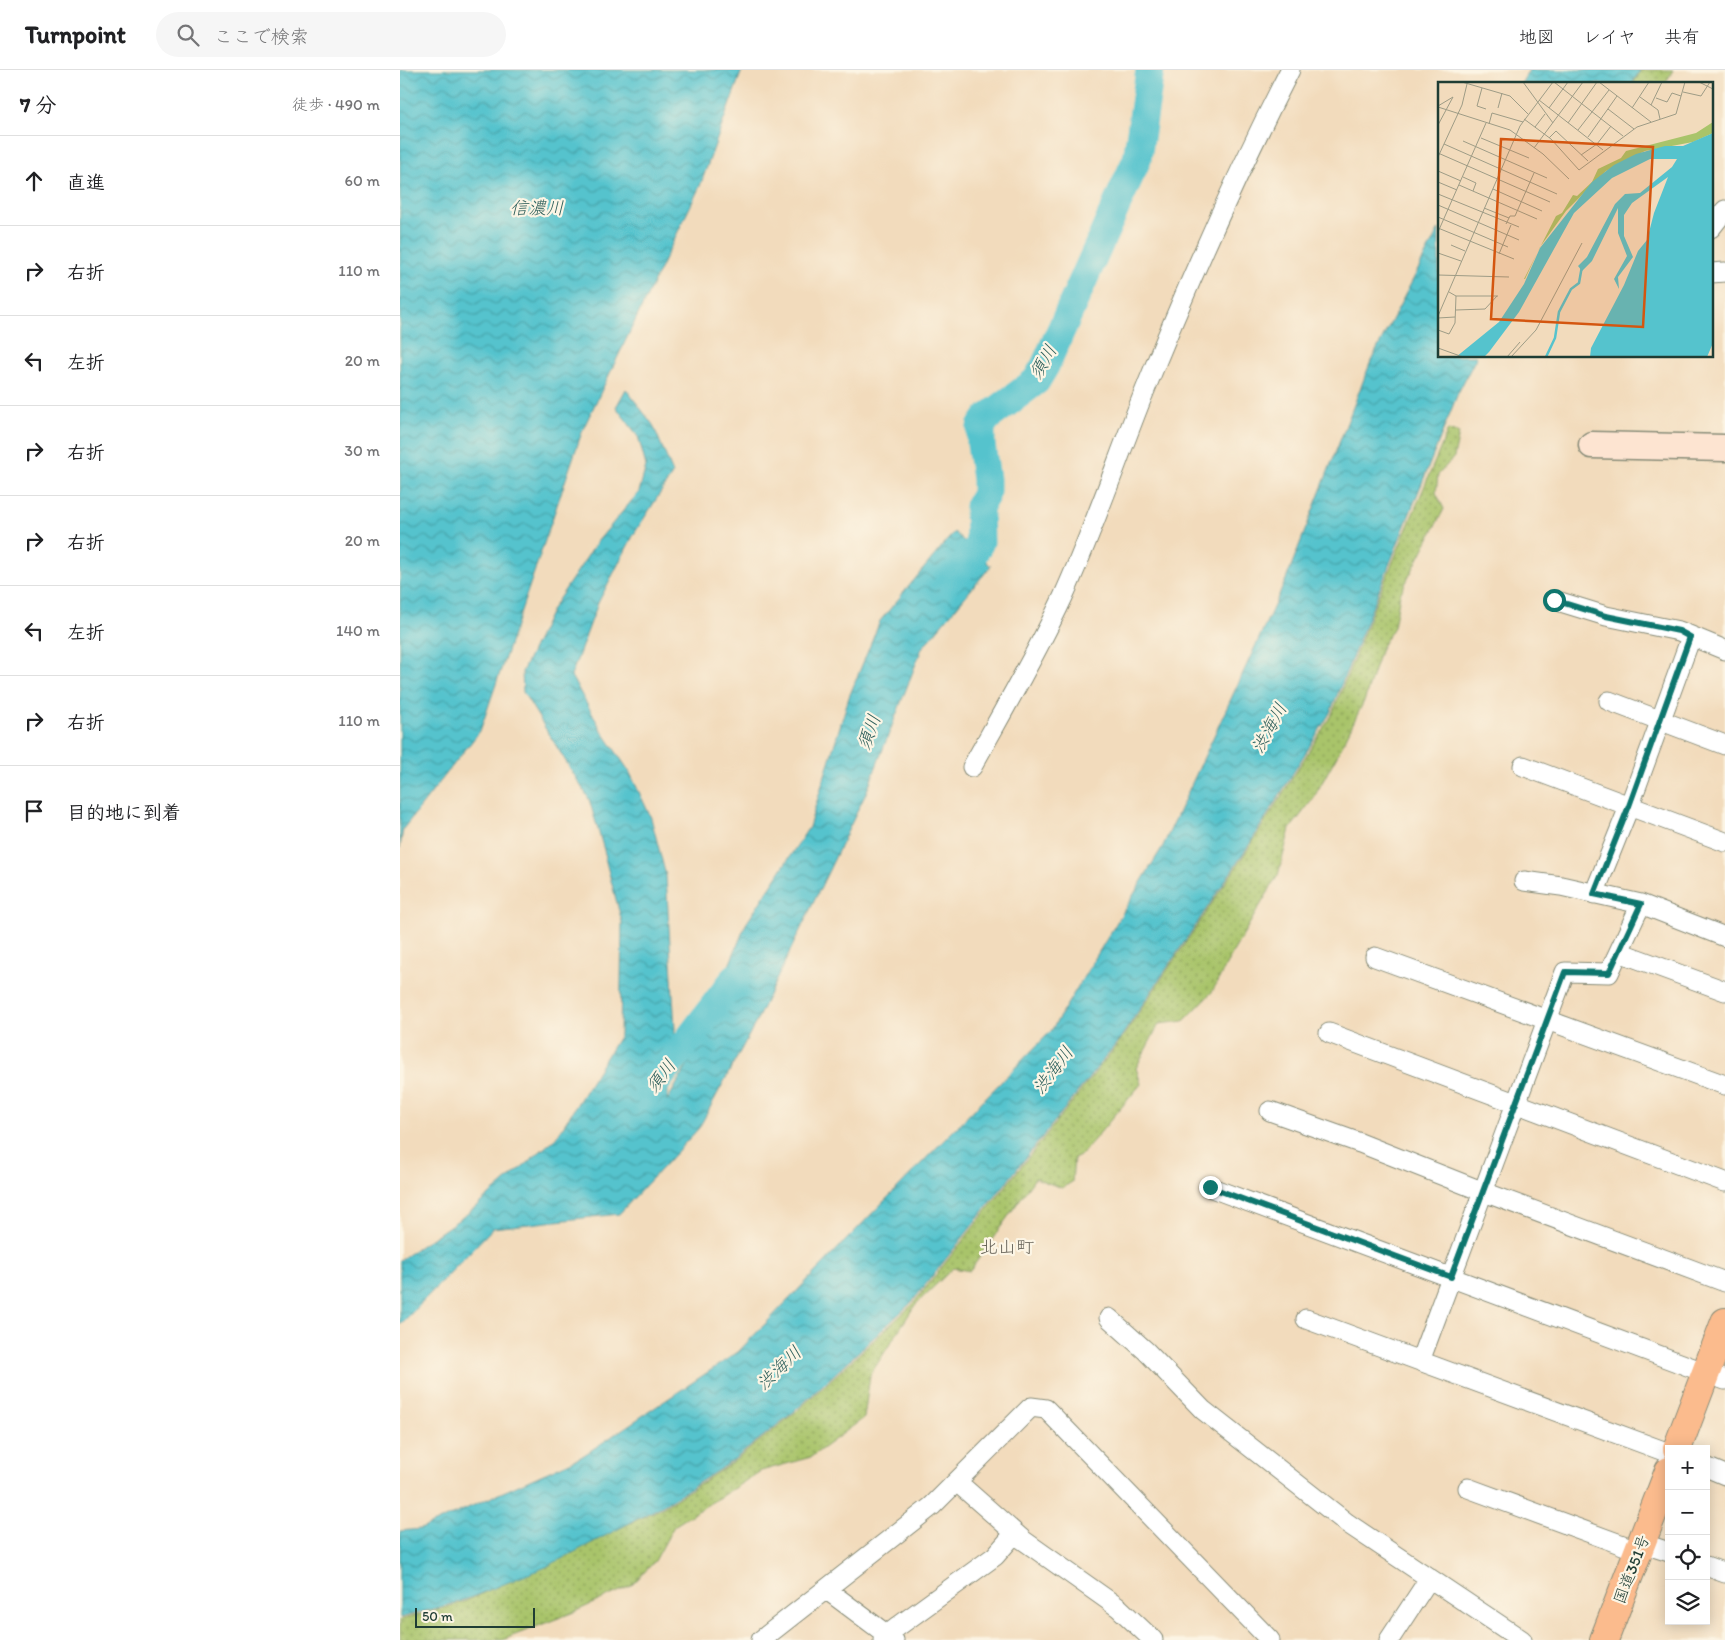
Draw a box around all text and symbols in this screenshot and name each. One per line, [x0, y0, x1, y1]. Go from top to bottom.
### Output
search box [156, 12, 506, 57]
text: Turnpoint [25, 20, 126, 49]
icon: search [174, 21, 202, 49]
text: ここで検索 [214, 25, 309, 48]
text: 地図 [1519, 26, 1555, 48]
text: レイヤ [1583, 26, 1636, 48]
text: 共有 [1664, 26, 1700, 48]
inset map [1438, 82, 1712, 358]
text: 7 分 [20, 92, 56, 117]
text: 徒歩 · 490 m [292, 95, 380, 114]
icon: ahead [20, 167, 48, 195]
text: 直進 [67, 171, 105, 194]
text: 60 m [345, 171, 380, 190]
water label: 信濃川 [510, 197, 564, 219]
icon: right [20, 257, 48, 285]
text: 右折 [67, 261, 105, 284]
text: 110 m [338, 261, 380, 280]
water label: 須川 [1024, 341, 1062, 383]
icon: left [20, 347, 48, 375]
text: 左折 [67, 351, 105, 374]
text: 20 m [345, 351, 380, 370]
icon: right [20, 437, 48, 465]
text: 右折 [67, 441, 105, 464]
text: 30 m [344, 441, 380, 460]
icon: right [20, 527, 48, 555]
text: 右折 [67, 531, 105, 554]
text: 20 m [345, 531, 380, 550]
route start [1543, 589, 1566, 612]
icon: left [20, 617, 48, 645]
text: 左折 [67, 621, 105, 644]
text: 140 m [336, 621, 380, 640]
water label: 渋海川 [1246, 699, 1292, 757]
icon: right [20, 707, 48, 735]
text: 右折 [67, 711, 105, 734]
text: 110 m [338, 711, 380, 730]
water label: 須川 [853, 711, 885, 753]
icon: arrive [20, 797, 48, 825]
text: 目的地に到着 [67, 801, 181, 824]
water label: 渋海川 [1028, 1042, 1078, 1098]
water label: 須川 [641, 1055, 681, 1097]
route end [1199, 1176, 1222, 1199]
district label: 北山町 [980, 1236, 1034, 1258]
water label: 渋海川 [752, 1341, 806, 1395]
map controls [1665, 1445, 1710, 1625]
button: + [1665, 1445, 1710, 1490]
button: − [1665, 1490, 1710, 1535]
street label: 国道351号 [1610, 1532, 1653, 1606]
button: locate [1665, 1535, 1710, 1580]
button: layers [1665, 1580, 1710, 1625]
scale bar [415, 1605, 535, 1628]
text: 50 m [422, 1608, 453, 1625]

